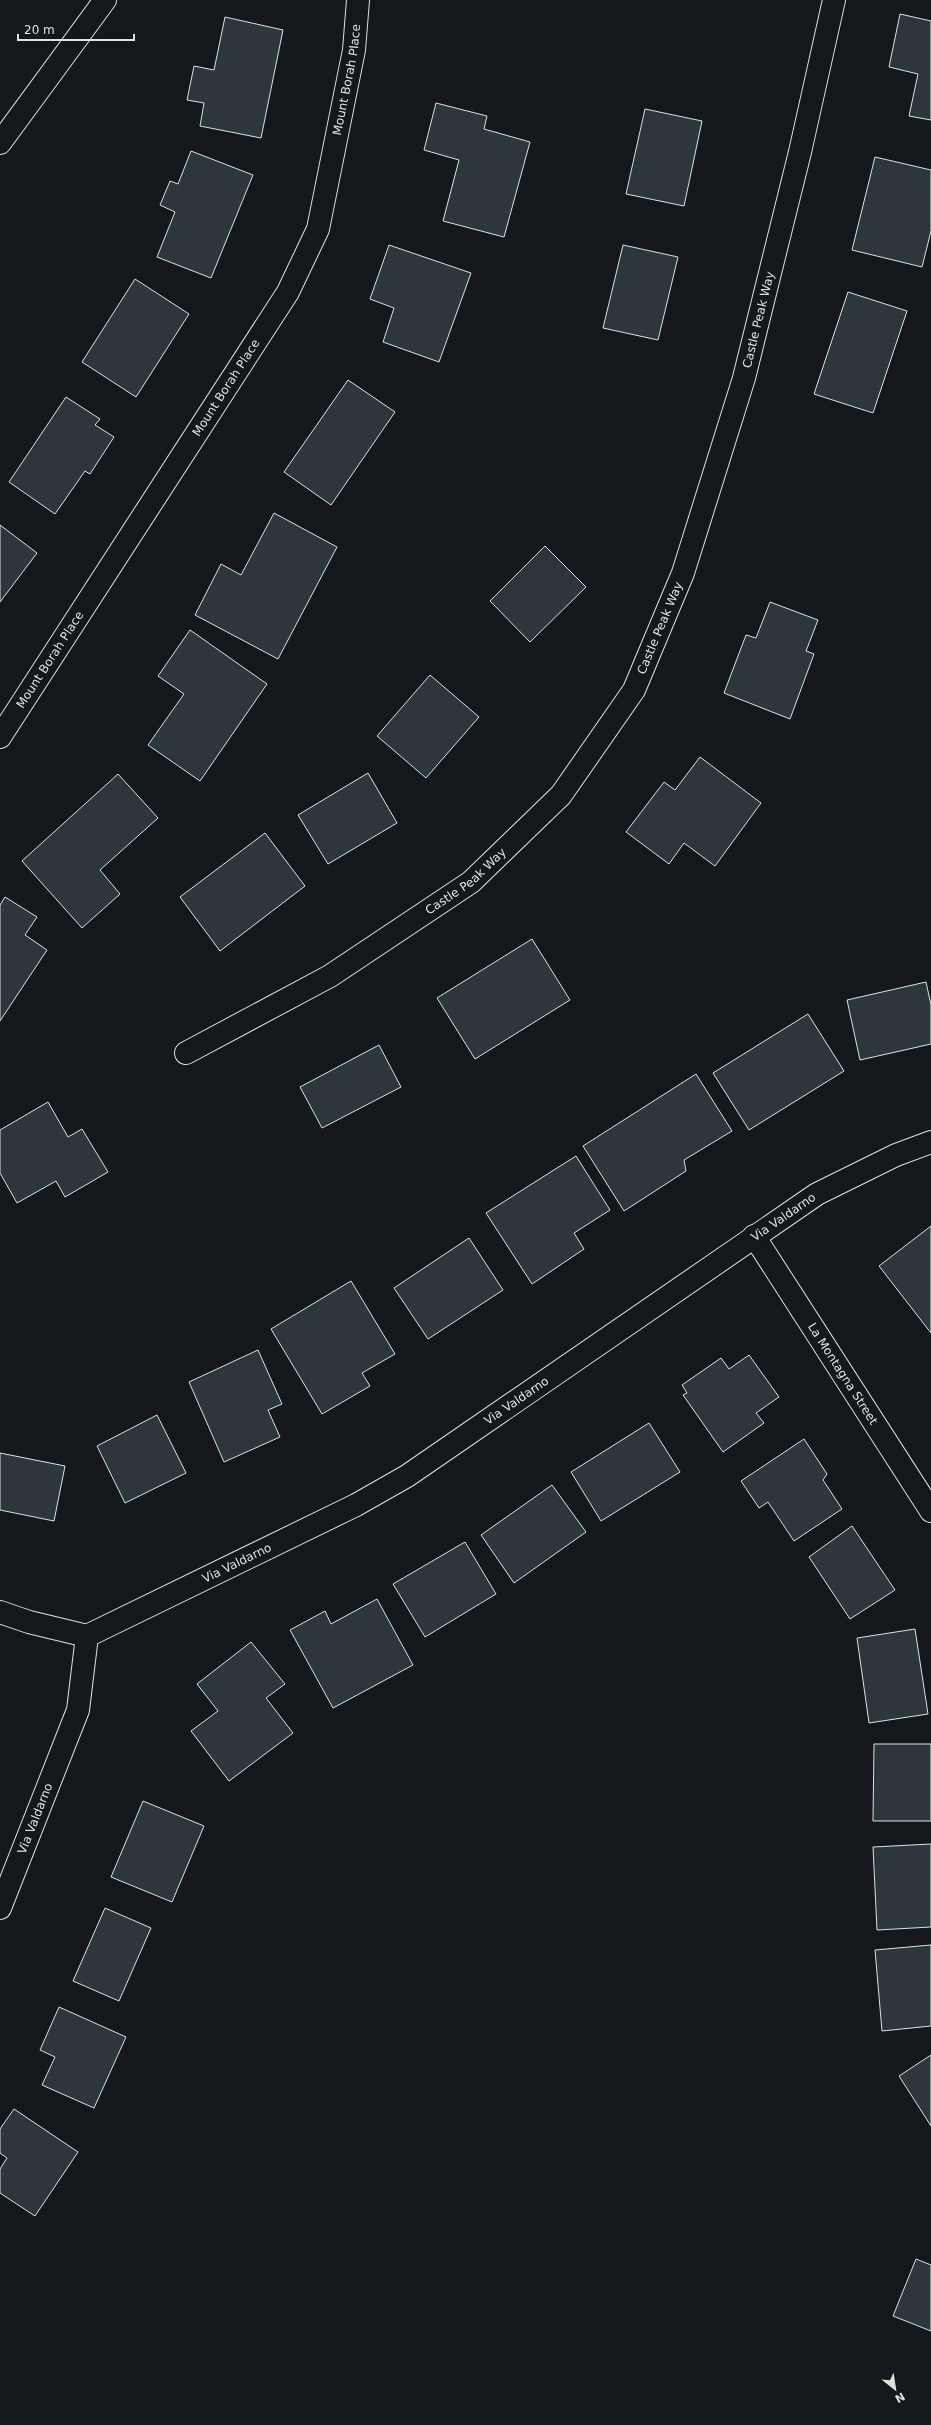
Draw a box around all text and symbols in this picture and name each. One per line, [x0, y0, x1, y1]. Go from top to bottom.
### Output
scale bar [18, 16, 134, 42]
text: 20 m [24, 23, 55, 37]
street label: Mount Borah Place [330, 24, 363, 136]
street label: Castle Peak Way [740, 270, 777, 370]
street label: Mount Borah Place [190, 337, 263, 439]
street label: Castle Peak Way [634, 580, 686, 676]
street label: Mount Borah Place [13, 609, 86, 711]
street label: Castle Peak Way [423, 845, 509, 917]
street label: Via Valdarno [748, 1190, 818, 1244]
street label: La Montagna Street [805, 1320, 881, 1428]
street label: Via Valdarno [481, 1374, 551, 1428]
street label: Via Valdarno [200, 1540, 274, 1586]
street label: Via Valdarno [15, 1781, 55, 1856]
north arrow [875, 2369, 915, 2409]
text: N [893, 2389, 907, 2405]

